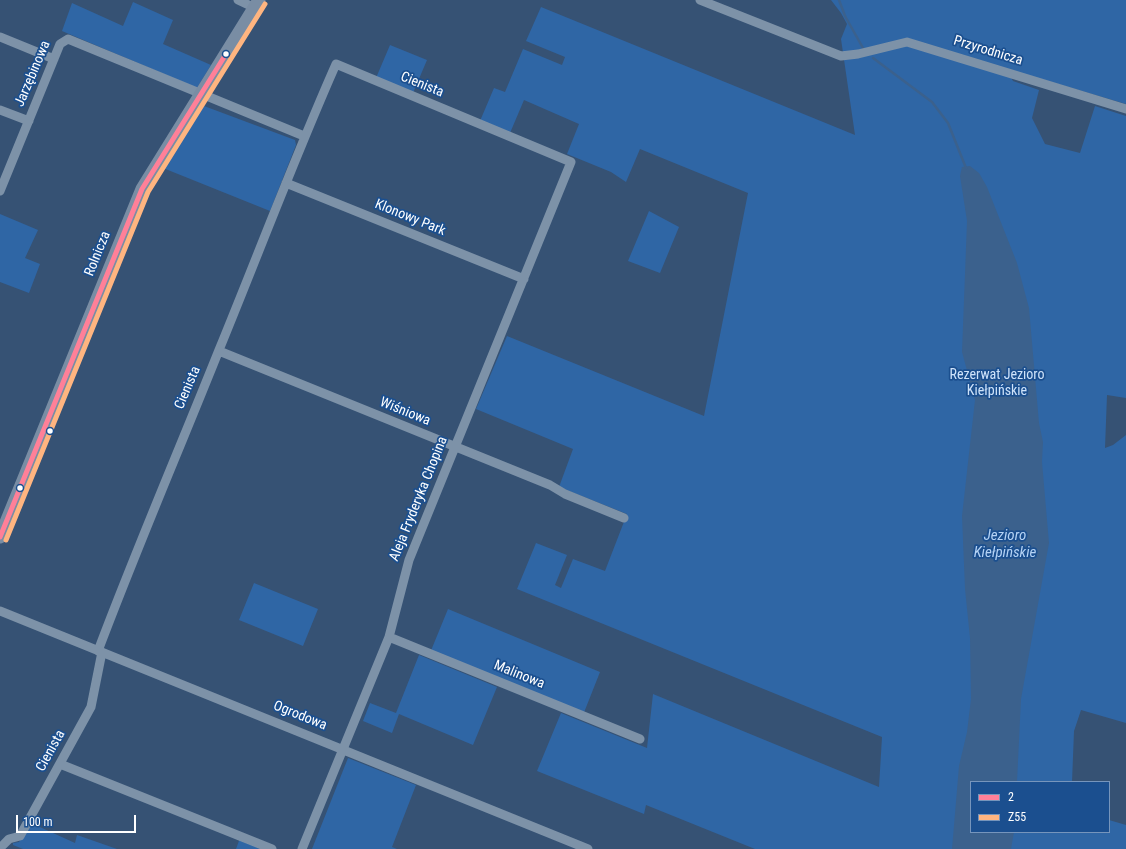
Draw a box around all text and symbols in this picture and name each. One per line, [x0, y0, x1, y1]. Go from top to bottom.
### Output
street label: Przyrodnicza [951, 33, 1025, 69]
street label: Jarzębinowa [12, 38, 54, 110]
unlabelled marker [221, 49, 231, 59]
street label: Cienista [398, 69, 446, 101]
street label: Klonowy Park [372, 196, 448, 240]
street label: Rolnicza [81, 229, 115, 279]
street label: Cienista [171, 364, 205, 412]
park label: Rezerwat Jezioro Kiełpińskie [949, 367, 1045, 400]
street label: Wiśniowa [377, 394, 433, 430]
unlabelled marker [45, 426, 55, 436]
street label: Aleja Fryderyka Chopina [386, 434, 452, 564]
unlabelled marker [15, 483, 25, 493]
water label: Jezioro Kiełpińskie [974, 527, 1036, 562]
street label: Malinowa [491, 657, 547, 693]
street label: Ogrodowa [271, 698, 329, 734]
street label: Cienista [33, 727, 69, 775]
legend [970, 781, 1110, 833]
text: 2 [1008, 790, 1014, 804]
scale bar [18, 807, 138, 833]
text: Z55 [1008, 810, 1026, 824]
text: 100 m [23, 815, 53, 829]

